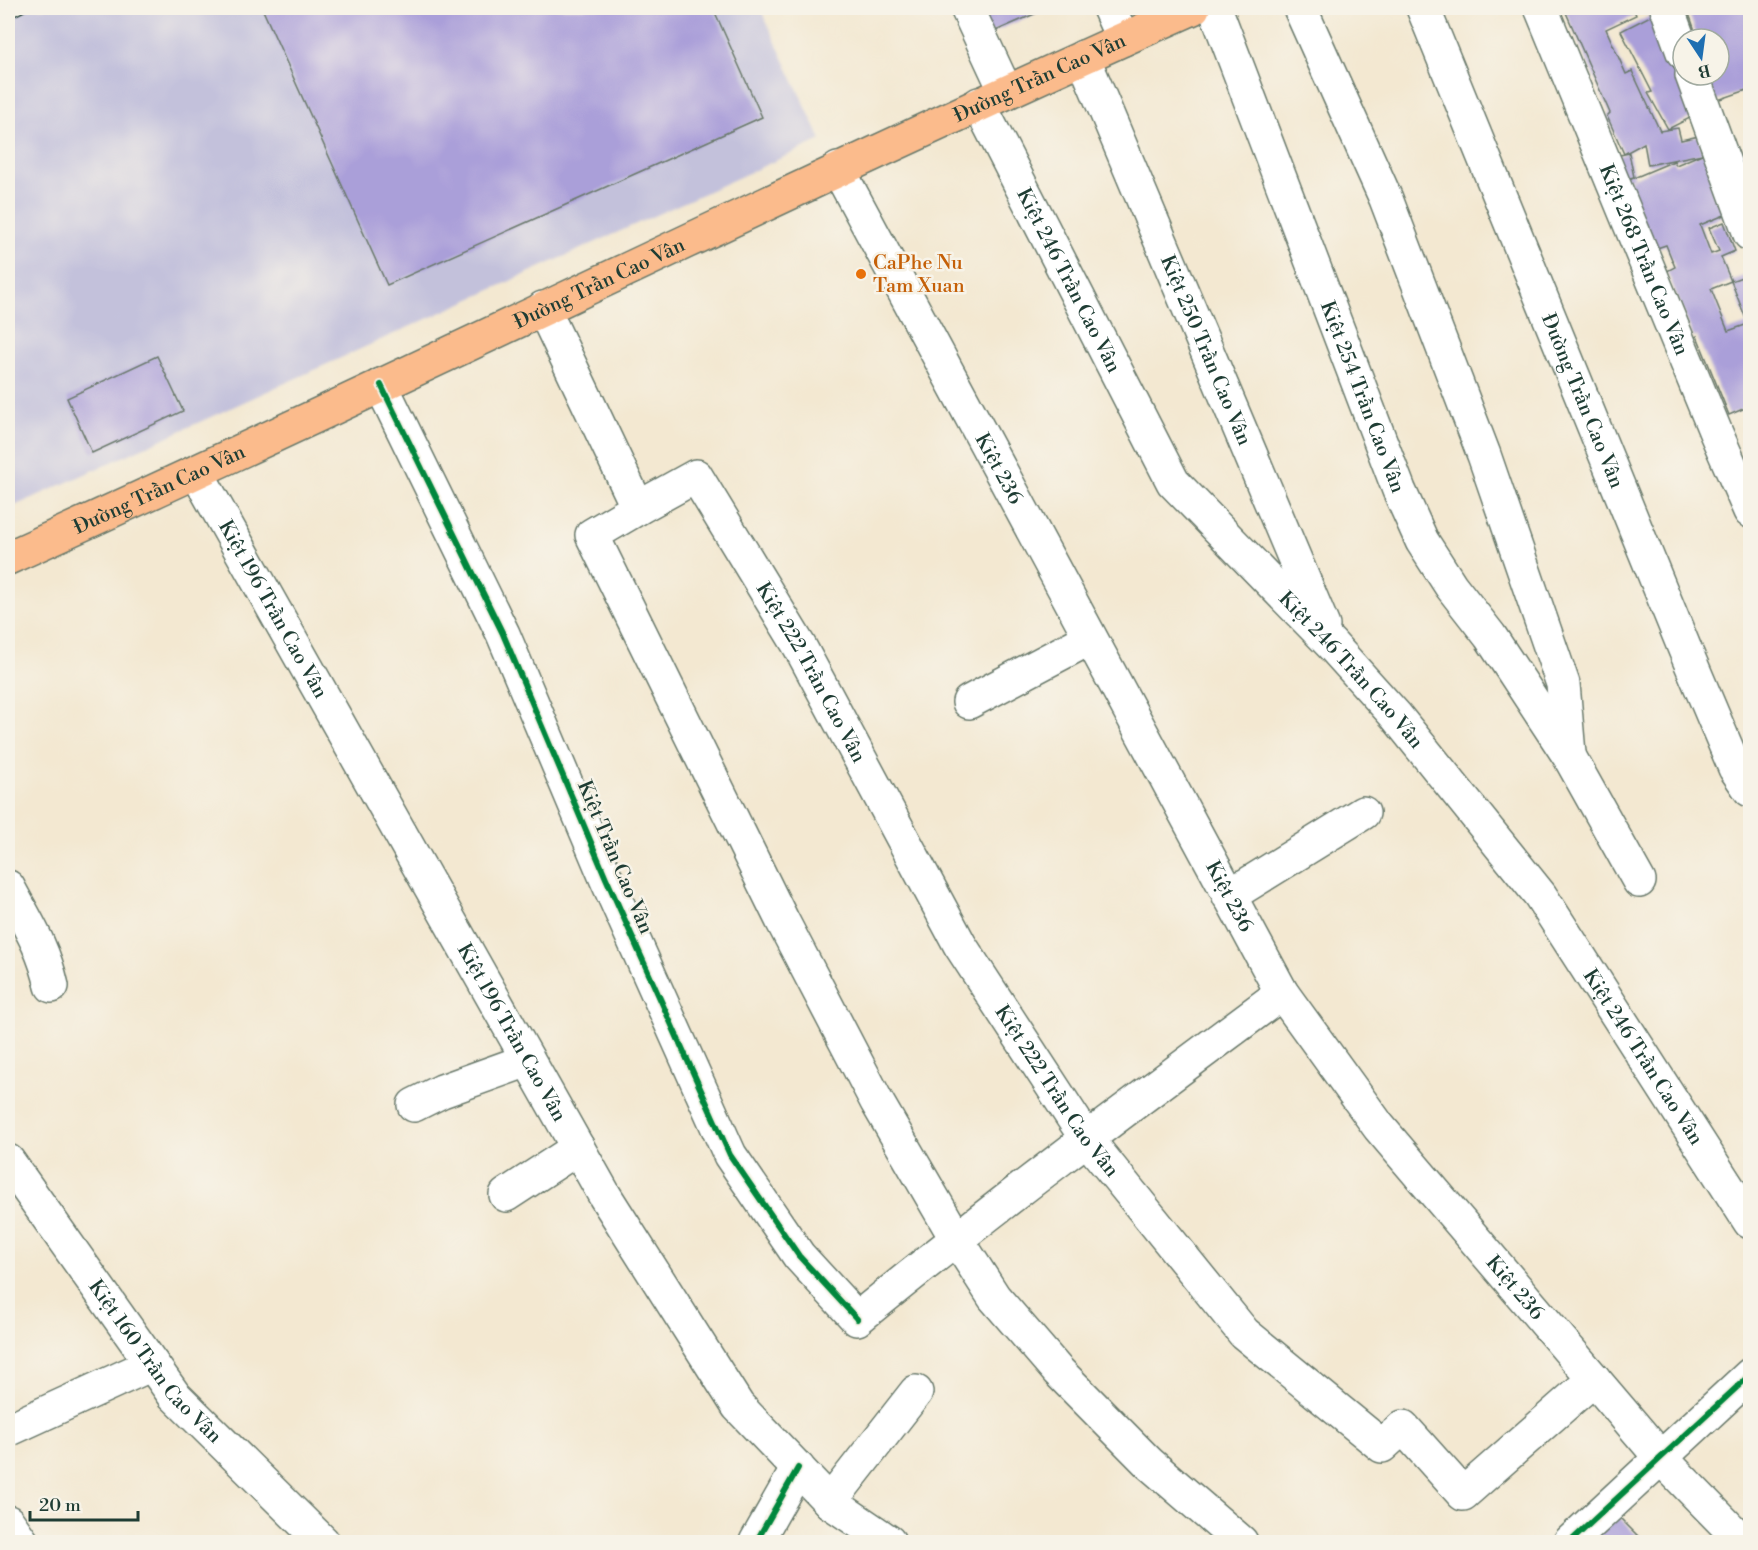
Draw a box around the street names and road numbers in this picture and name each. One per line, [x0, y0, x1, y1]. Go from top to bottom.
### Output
street label: Đường Trần Cao Vân [950, 29, 1130, 129]
street label: Kiệt 268 Trần Cao Vân [1593, 161, 1694, 359]
street label: Kiệt 246 Trần Cao Vân [1010, 184, 1126, 377]
street label: Đường Trần Cao Vân [510, 233, 689, 335]
street label: Kiệt 250 Trần Cao Vân [1154, 252, 1256, 450]
street label: Kiệt 254 Trần Cao Vân [1314, 298, 1410, 497]
street label: Đường Trần Cao Vân [1535, 310, 1629, 492]
street label: Kiệt 236 [969, 429, 1027, 509]
street label: Đường Trần Cao Vân [70, 440, 250, 541]
street label: Kiệt 196 Trần Cao Vân [212, 516, 333, 703]
street label: Kiệt 222 Trần Cao Vân [750, 578, 871, 767]
street label: Kiệt 246 Trần Cao Vân [1273, 587, 1428, 754]
street label: Kiệt Trần Cao Vân [571, 777, 658, 938]
street label: Kiệt 236 [1199, 857, 1258, 937]
street label: Kiệt 196 Trần Cao Vân [451, 939, 571, 1126]
street label: Kiệt 246 Trần Cao Vân [1577, 965, 1708, 1150]
street label: Kiệt 222 Trần Cao Vân [989, 1001, 1124, 1183]
street label: Kiệt 236 [1480, 1251, 1549, 1326]
street label: Kiệt 160 Trần Cao Vân [82, 1275, 227, 1449]

